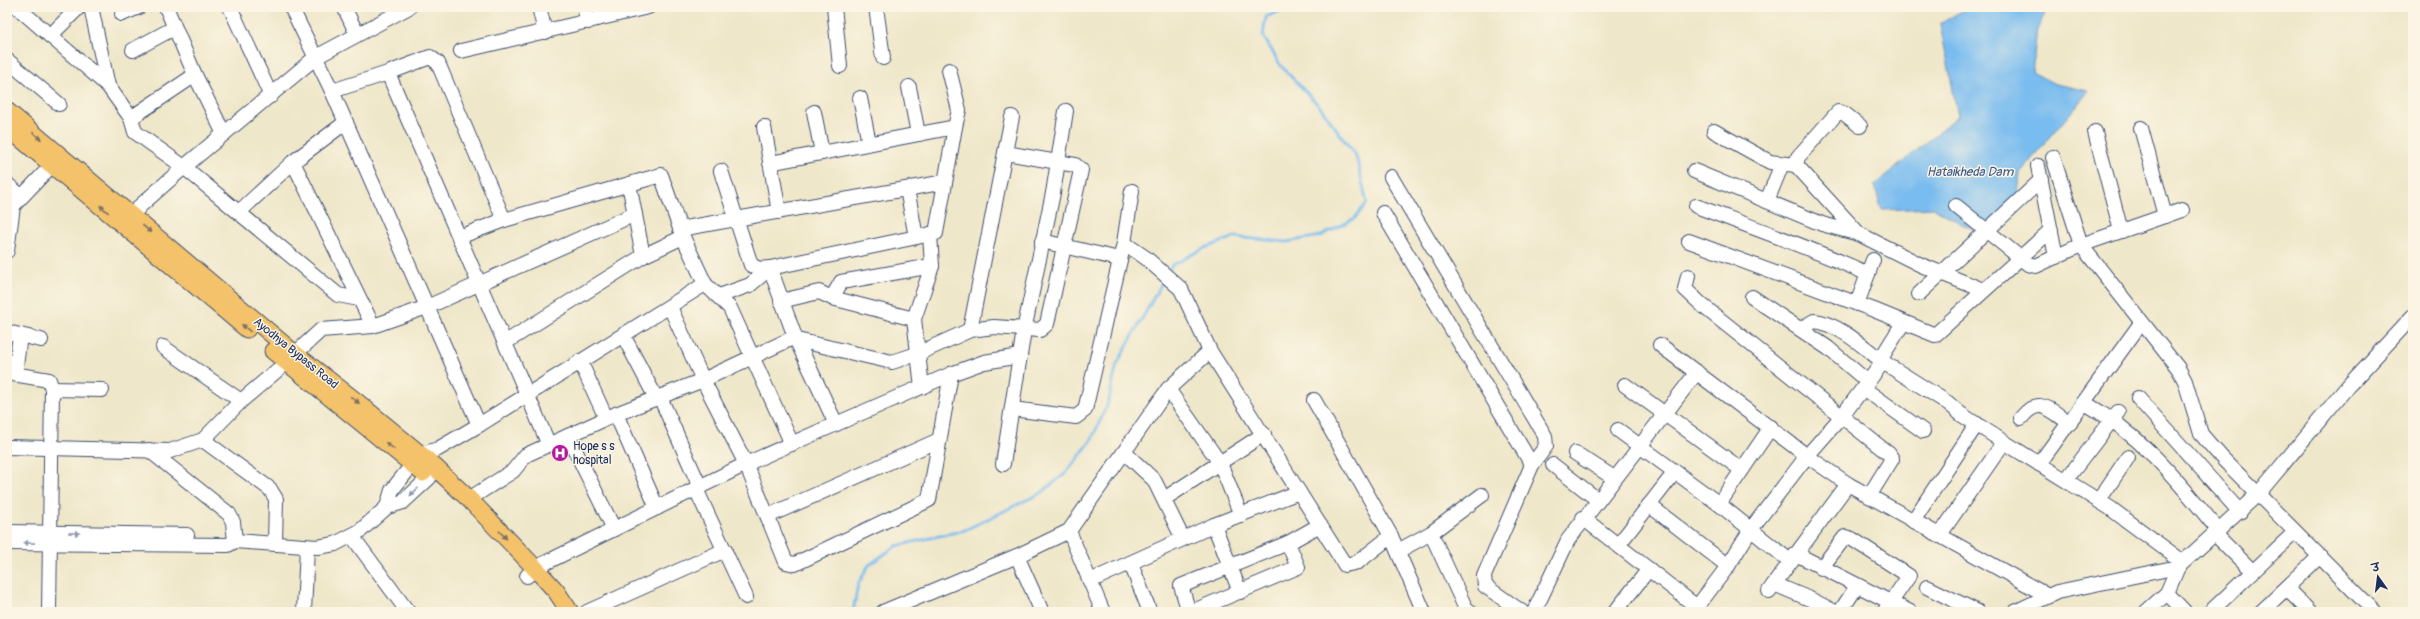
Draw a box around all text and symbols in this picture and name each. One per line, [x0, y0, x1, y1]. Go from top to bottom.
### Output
one-way arrow [31, 131, 42, 140]
water label: Hataikheda Dam [1927, 164, 2015, 180]
one-way arrow [99, 204, 109, 213]
one-way arrow [142, 224, 152, 233]
street label: Ayodhya Bypass Road [250, 315, 341, 392]
one-way arrow [241, 324, 252, 333]
one-way arrow [350, 396, 361, 405]
place label: Hope s s hospital [573, 439, 615, 468]
one-way arrow [385, 442, 396, 450]
hospital icon: Hope s s hospital [550, 443, 570, 463]
one-way arrow [409, 487, 419, 497]
one-way arrow [68, 530, 81, 536]
one-way arrow [498, 530, 508, 540]
one-way arrow [22, 540, 35, 546]
north arrow [2358, 557, 2398, 597]
text: उ [2370, 560, 2382, 575]

